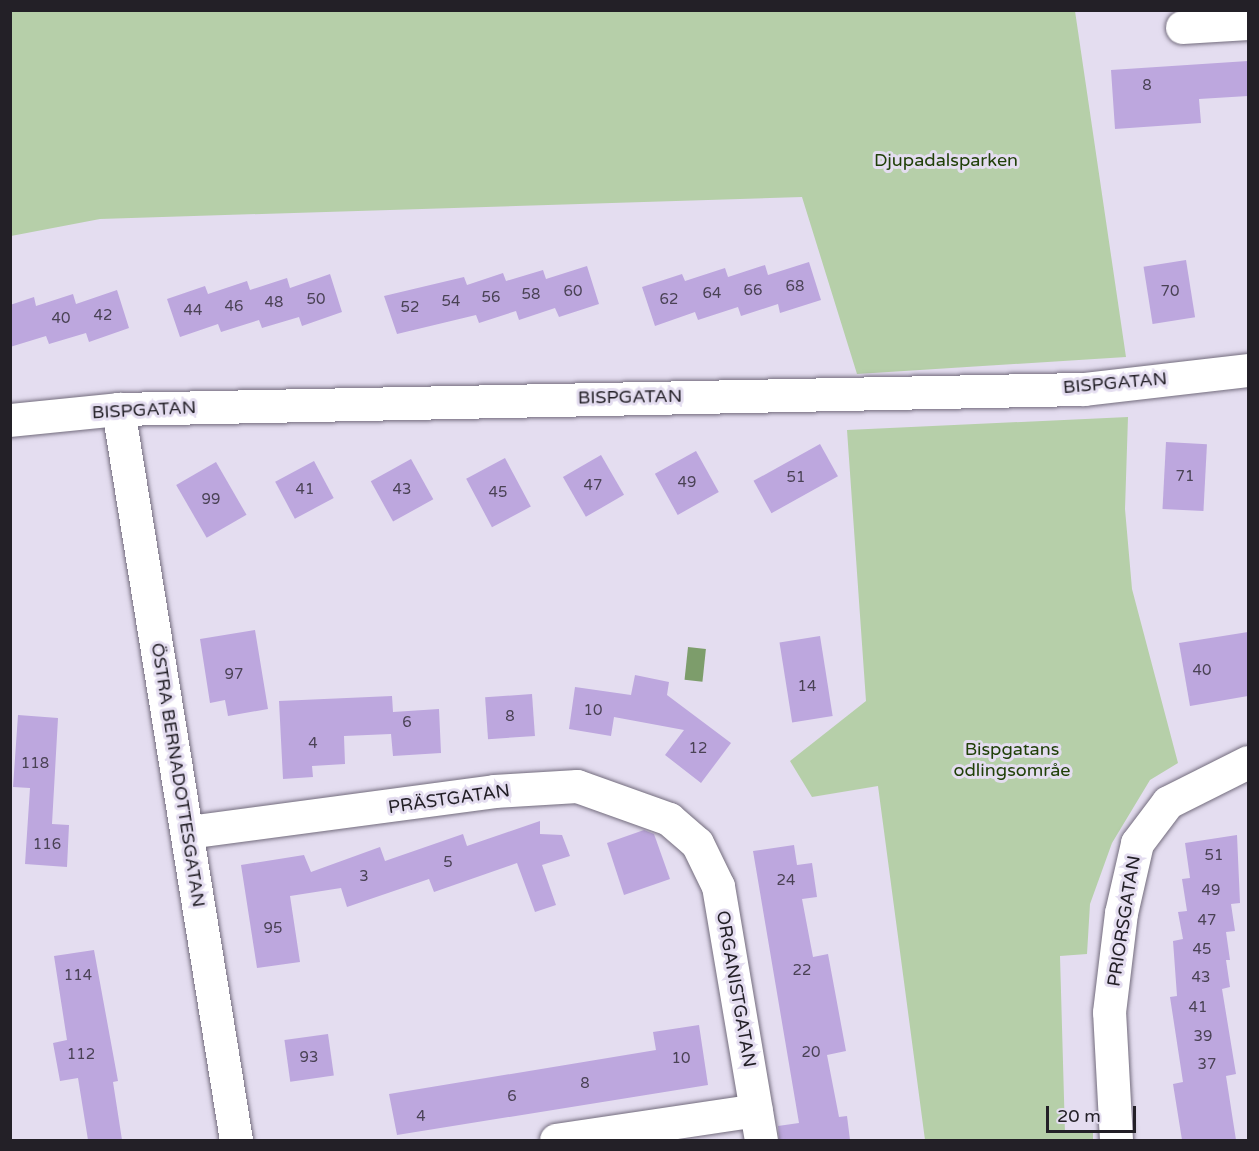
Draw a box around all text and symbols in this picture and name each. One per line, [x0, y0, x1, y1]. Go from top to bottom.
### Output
house number: 8 [1142, 77, 1152, 95]
park label: Djupadalsparken [874, 149, 1018, 171]
house number: 68 [786, 278, 804, 296]
house number: 66 [744, 282, 762, 300]
house number: 60 [564, 283, 582, 301]
house number: 70 [1161, 283, 1179, 301]
house number: 64 [703, 285, 721, 303]
house number: 58 [522, 286, 540, 304]
house number: 56 [482, 289, 500, 307]
house number: 50 [307, 291, 325, 309]
house number: 62 [660, 291, 678, 309]
house number: 54 [442, 293, 460, 311]
house number: 48 [265, 294, 283, 312]
house number: 46 [225, 298, 243, 316]
house number: 52 [401, 299, 419, 317]
house number: 44 [184, 302, 202, 320]
house number: 42 [94, 307, 112, 325]
house number: 40 [52, 310, 70, 328]
street label: BISPGATAN [1062, 368, 1168, 398]
street label: BISPGATAN [578, 385, 682, 409]
street label: BISPGATAN [91, 396, 197, 424]
house number: 71 [1176, 468, 1194, 486]
house number: 51 [787, 469, 805, 487]
house number: 49 [678, 474, 696, 492]
house number: 47 [584, 477, 602, 495]
house number: 41 [296, 481, 314, 499]
house number: 43 [393, 481, 411, 499]
house number: 45 [489, 484, 507, 502]
house number: 99 [202, 491, 220, 509]
street label: ÖSTRA BERNADOTTESGATAN [146, 641, 210, 909]
house number: 40 [1193, 662, 1211, 680]
house number: 97 [225, 666, 243, 684]
house number: 14 [798, 678, 816, 696]
house number: 10 [584, 702, 602, 720]
house number: 8 [505, 708, 515, 726]
house number: 6 [402, 714, 412, 732]
house number: 4 [308, 735, 318, 753]
park label: Bispgatans odlingsområe [954, 739, 1070, 782]
house number: 12 [689, 740, 707, 758]
house number: 118 [21, 755, 49, 773]
street label: PRÄSTGATAN [387, 780, 511, 818]
house number: 116 [33, 836, 61, 854]
house number: 51 [1205, 847, 1223, 865]
house number: 5 [443, 854, 453, 872]
street label: PRIORSGATAN [1103, 854, 1145, 988]
house number: 3 [359, 868, 369, 886]
house number: 24 [777, 872, 795, 890]
house number: 49 [1202, 882, 1220, 900]
street label: ORGANISTGATAN [712, 909, 760, 1069]
house number: 47 [1198, 912, 1216, 930]
house number: 95 [264, 920, 282, 938]
house number: 45 [1193, 941, 1211, 959]
house number: 22 [793, 962, 811, 980]
house number: 114 [64, 967, 92, 985]
house number: 43 [1192, 969, 1210, 987]
house number: 41 [1189, 999, 1207, 1017]
house number: 39 [1194, 1028, 1212, 1046]
house number: 20 [802, 1044, 820, 1062]
house number: 112 [67, 1046, 95, 1064]
house number: 93 [300, 1049, 318, 1067]
house number: 10 [672, 1050, 690, 1068]
house number: 37 [1198, 1056, 1216, 1074]
house number: 8 [580, 1075, 590, 1093]
house number: 6 [507, 1088, 517, 1106]
scale bar [1049, 1094, 1139, 1132]
text: 20 m [1057, 1105, 1101, 1127]
house number: 4 [416, 1108, 426, 1126]

